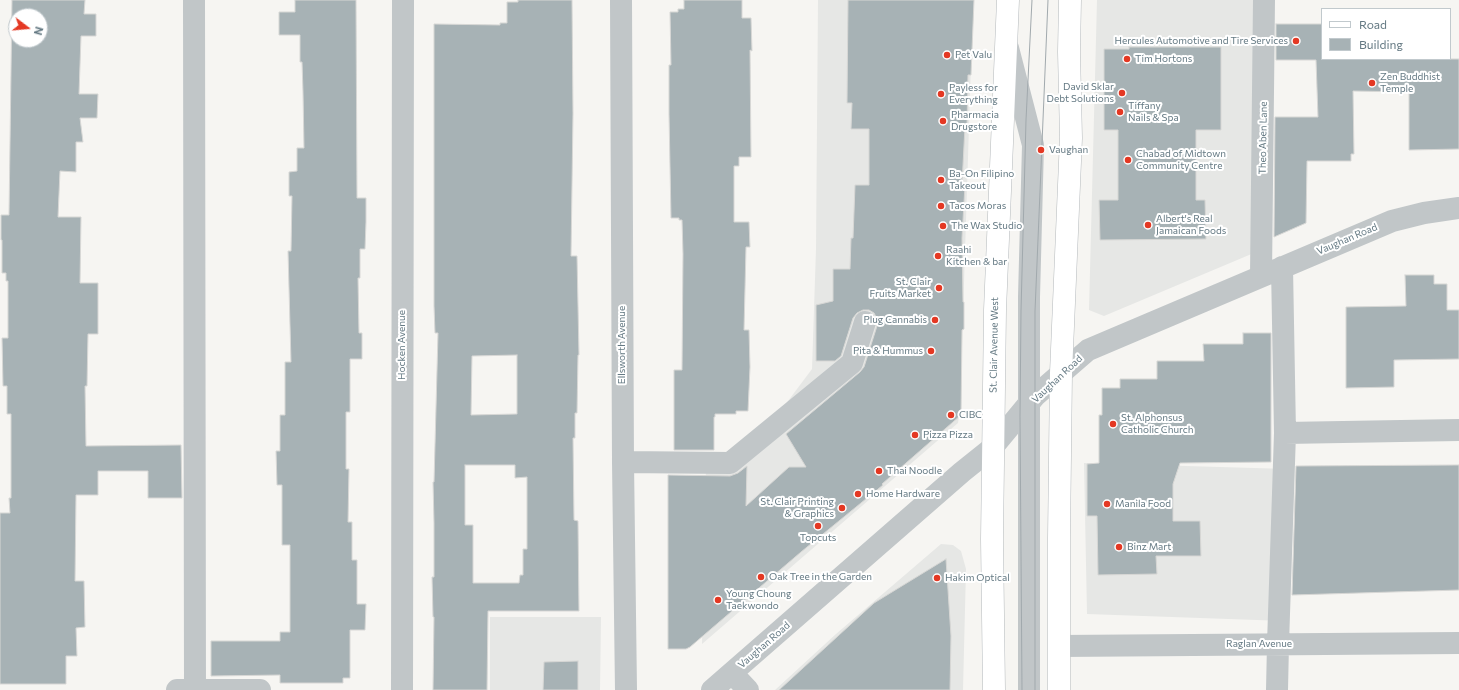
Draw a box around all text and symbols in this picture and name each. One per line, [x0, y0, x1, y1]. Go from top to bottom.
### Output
north arrow [8, 8, 48, 48]
legend [1321, 8, 1451, 60]
text: Road [1359, 17, 1387, 31]
text: N [32, 25, 46, 37]
place label: Hercules Automotive and Tire Services [1115, 35, 1288, 47]
marker: Hercules Automotive and Tire Services [1291, 36, 1301, 46]
text: Building [1359, 37, 1403, 51]
place label: Pet Valu [955, 49, 992, 61]
marker: Pet Valu [942, 50, 952, 60]
place label: Tim Hortons [1135, 53, 1192, 65]
marker: Tim Hortons [1122, 54, 1132, 64]
place label: Zen Buddhist Temple [1380, 71, 1440, 94]
marker: Zen Buddhist Temple [1367, 78, 1377, 88]
place label: David Sklar Debt Solutions [1047, 81, 1114, 104]
place label: Payless for Everything [949, 82, 998, 106]
marker: David Sklar Debt Solutions [1117, 88, 1127, 98]
marker: Payless for Everything [936, 89, 946, 99]
place label: Tiffany Nails & Spa [1128, 100, 1179, 124]
street label: Theo Aben Lane [1256, 101, 1270, 175]
marker: Tiffany Nails & Spa [1115, 107, 1125, 117]
place label: Pharmacia Drugstore [951, 109, 999, 132]
marker: Pharmacia Drugstore [938, 116, 948, 126]
place label: Vaughan [1049, 144, 1088, 156]
marker: Vaughan [1036, 145, 1046, 155]
place label: Chabad of Midtown Community Centre [1136, 148, 1226, 172]
marker: Chabad of Midtown Community Centre [1123, 155, 1133, 165]
place label: Ba-On Filipino Takeout [949, 168, 1014, 192]
marker: Ba-On Filipino Takeout [936, 175, 946, 185]
place label: Tacos Moras [949, 200, 1006, 212]
marker: Tacos Moras [936, 201, 946, 211]
place label: Albert's Real Jamaican Foods [1156, 213, 1226, 236]
place label: The Wax Studio [951, 220, 1022, 232]
marker: Albert's Real Jamaican Foods [1143, 220, 1153, 230]
marker: The Wax Studio [938, 221, 948, 231]
street label: Vaughan Road [1315, 221, 1379, 257]
place label: Raahi Kitchen & bar [946, 244, 1007, 268]
marker: Raahi Kitchen & bar [933, 251, 943, 261]
place label: St. Clair Fruits Market [870, 276, 931, 300]
marker: St. Clair Fruits Market [934, 283, 944, 293]
street label: St. Clair Avenue West [987, 297, 1001, 393]
street label: Ellsworth Avenue [616, 306, 628, 384]
street label: Hocken Avenue [396, 310, 408, 380]
place label: Plug Cannabis [863, 314, 927, 326]
marker: Plug Cannabis [930, 315, 940, 325]
place label: Pita & Hummus [853, 345, 923, 357]
marker: Pita & Hummus [926, 346, 936, 356]
street label: Vaughan Road [1029, 353, 1085, 405]
place label: CIBC [959, 409, 982, 421]
marker: CIBC [946, 410, 956, 420]
place label: St. Alphonsus Catholic Church [1121, 412, 1194, 436]
marker: St. Alphonsus Catholic Church [1108, 419, 1118, 429]
place label: Pizza Pizza [923, 429, 973, 441]
marker: Pizza Pizza [910, 430, 920, 440]
place label: Thai Noodle [887, 465, 942, 477]
marker: Thai Noodle [874, 466, 884, 476]
place label: Home Hardware [866, 488, 940, 500]
marker: Home Hardware [853, 489, 863, 499]
place label: St. Clair Printing & Graphics [760, 496, 834, 520]
place label: Manila Food [1115, 498, 1171, 510]
marker: Manila Food [1102, 499, 1112, 509]
marker: St. Clair Printing & Graphics [837, 503, 847, 513]
marker: Topcuts [813, 521, 823, 531]
place label: Topcuts [800, 532, 836, 544]
place label: Binz Mart [1127, 541, 1171, 553]
marker: Binz Mart [1114, 542, 1124, 552]
place label: Oak Tree in the Garden [769, 571, 872, 583]
marker: Oak Tree in the Garden [756, 572, 766, 582]
place label: Hakim Optical [945, 572, 1010, 584]
marker: Hakim Optical [932, 573, 942, 583]
place label: Young Choung Taekwondo [726, 588, 792, 612]
marker: Young Choung Taekwondo [713, 595, 723, 605]
street label: Vaughan Road [736, 619, 792, 671]
street label: Raglan Avenue [1226, 638, 1292, 650]

